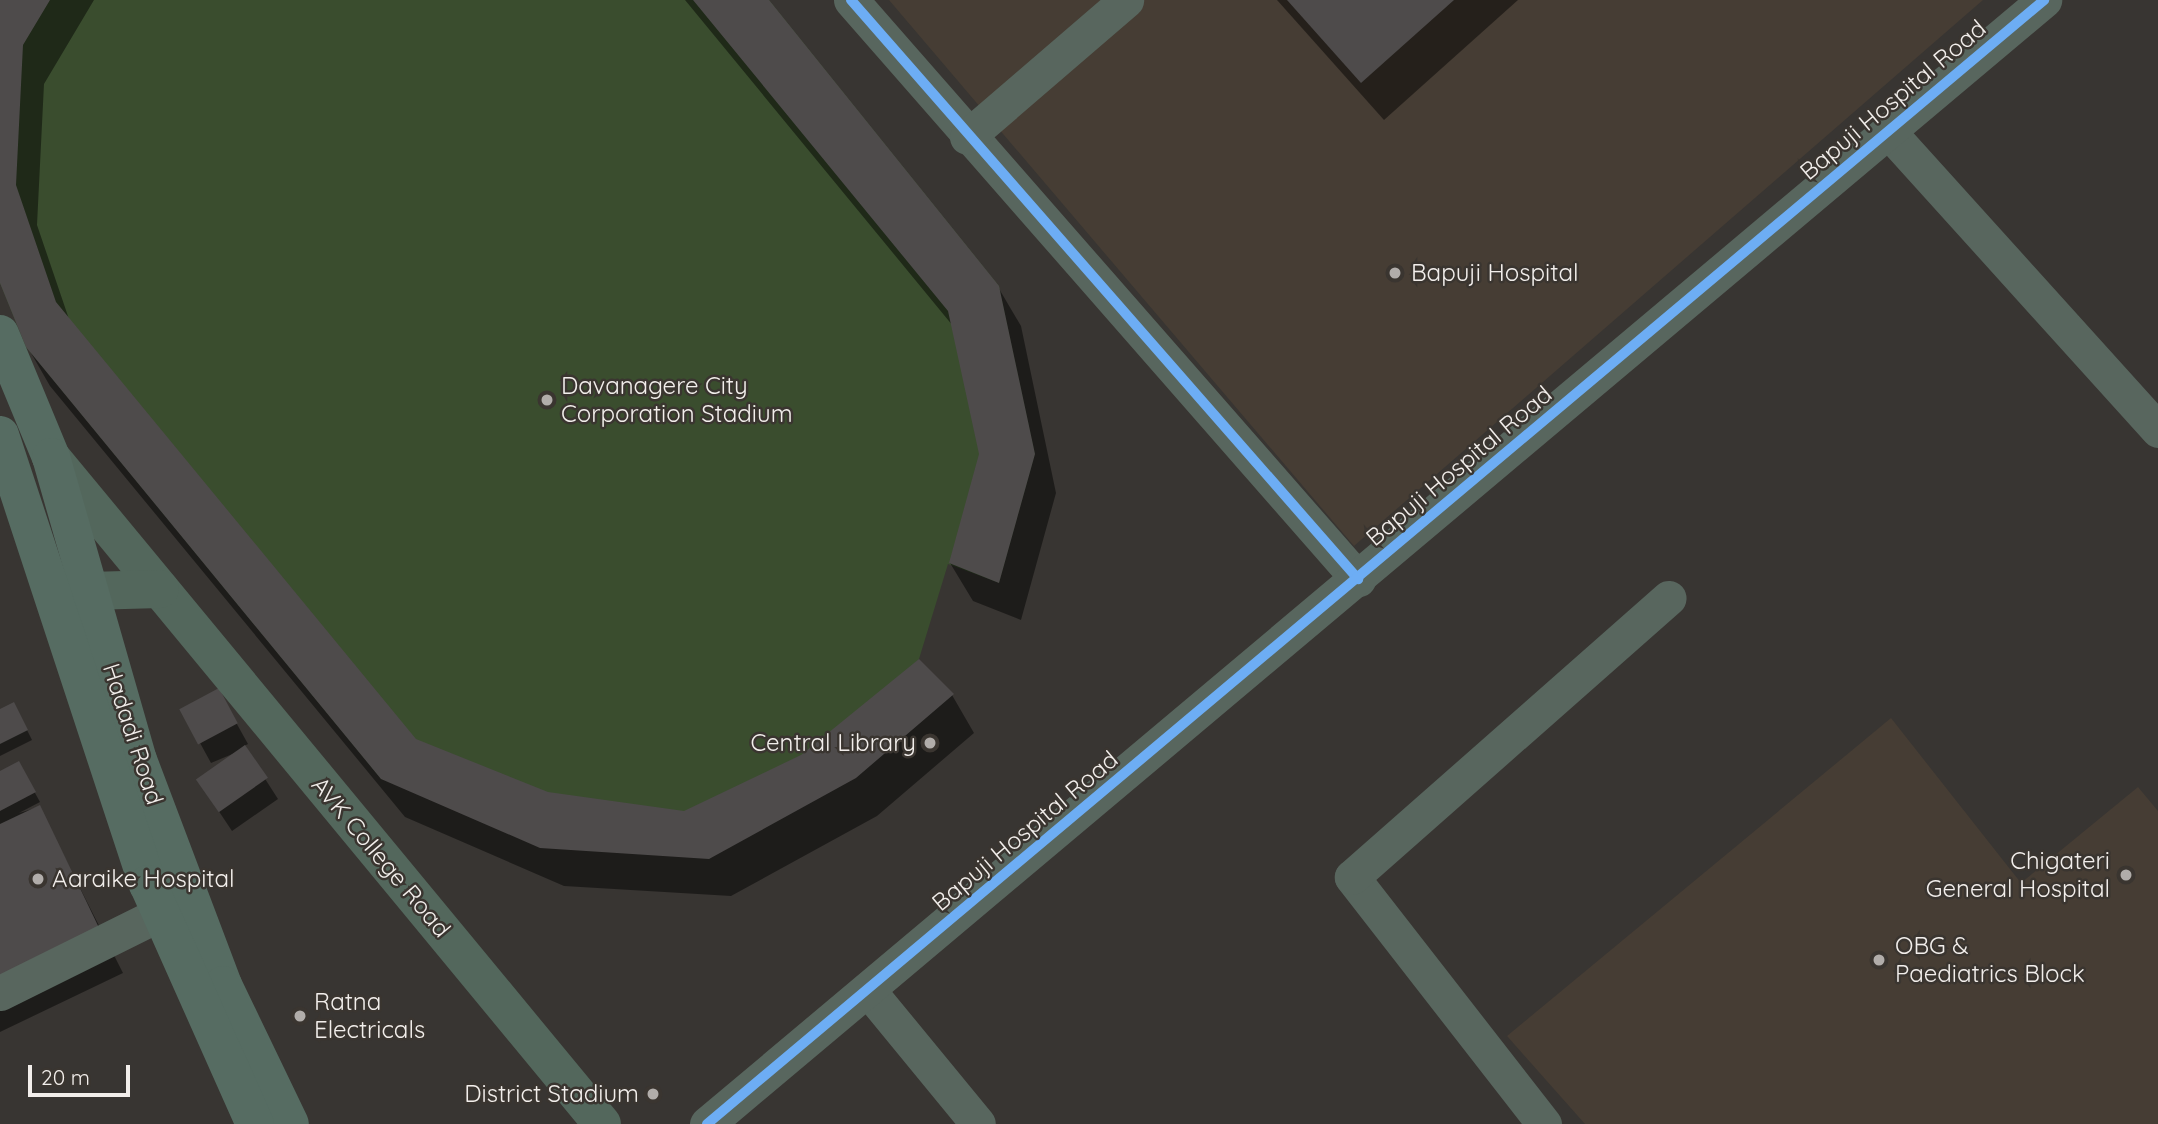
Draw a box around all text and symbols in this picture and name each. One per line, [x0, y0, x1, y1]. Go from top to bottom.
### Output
street label: Bapuji Hospital Road [1794, 14, 1992, 186]
place label: Bapuji Hospital [1411, 259, 1578, 287]
marker: Bapuji Hospital [1385, 263, 1405, 283]
place label: Davanagere City Corporation Stadium [561, 372, 793, 428]
street label: Bapuji Hospital Road [1360, 380, 1558, 552]
marker: Davanagere City Corporation Stadium [539, 392, 555, 408]
street label: Hadadi Road [97, 660, 169, 808]
place label: Central Library [750, 729, 916, 757]
marker: Central Library [922, 735, 938, 751]
street label: Bapuji Hospital Road [926, 745, 1124, 917]
street label: AVK College Road [305, 771, 457, 943]
place label: Chigateri General Hospital [1926, 847, 2110, 903]
place label: Aaraike Hospital [52, 865, 235, 893]
marker: Chigateri General Hospital [2116, 865, 2136, 885]
marker: Aaraike Hospital [30, 871, 46, 887]
place label: OBG & Paediatrics Block [1895, 932, 2085, 988]
marker: OBG & Paediatrics Block [1869, 950, 1889, 970]
place label: Ratna Electricals [314, 988, 425, 1044]
marker: Ratna Electricals [292, 1008, 308, 1024]
scale bar [32, 1050, 133, 1094]
text: 20 m [41, 1064, 90, 1090]
place label: District Stadium [464, 1080, 639, 1108]
marker: District Stadium [645, 1086, 661, 1102]

